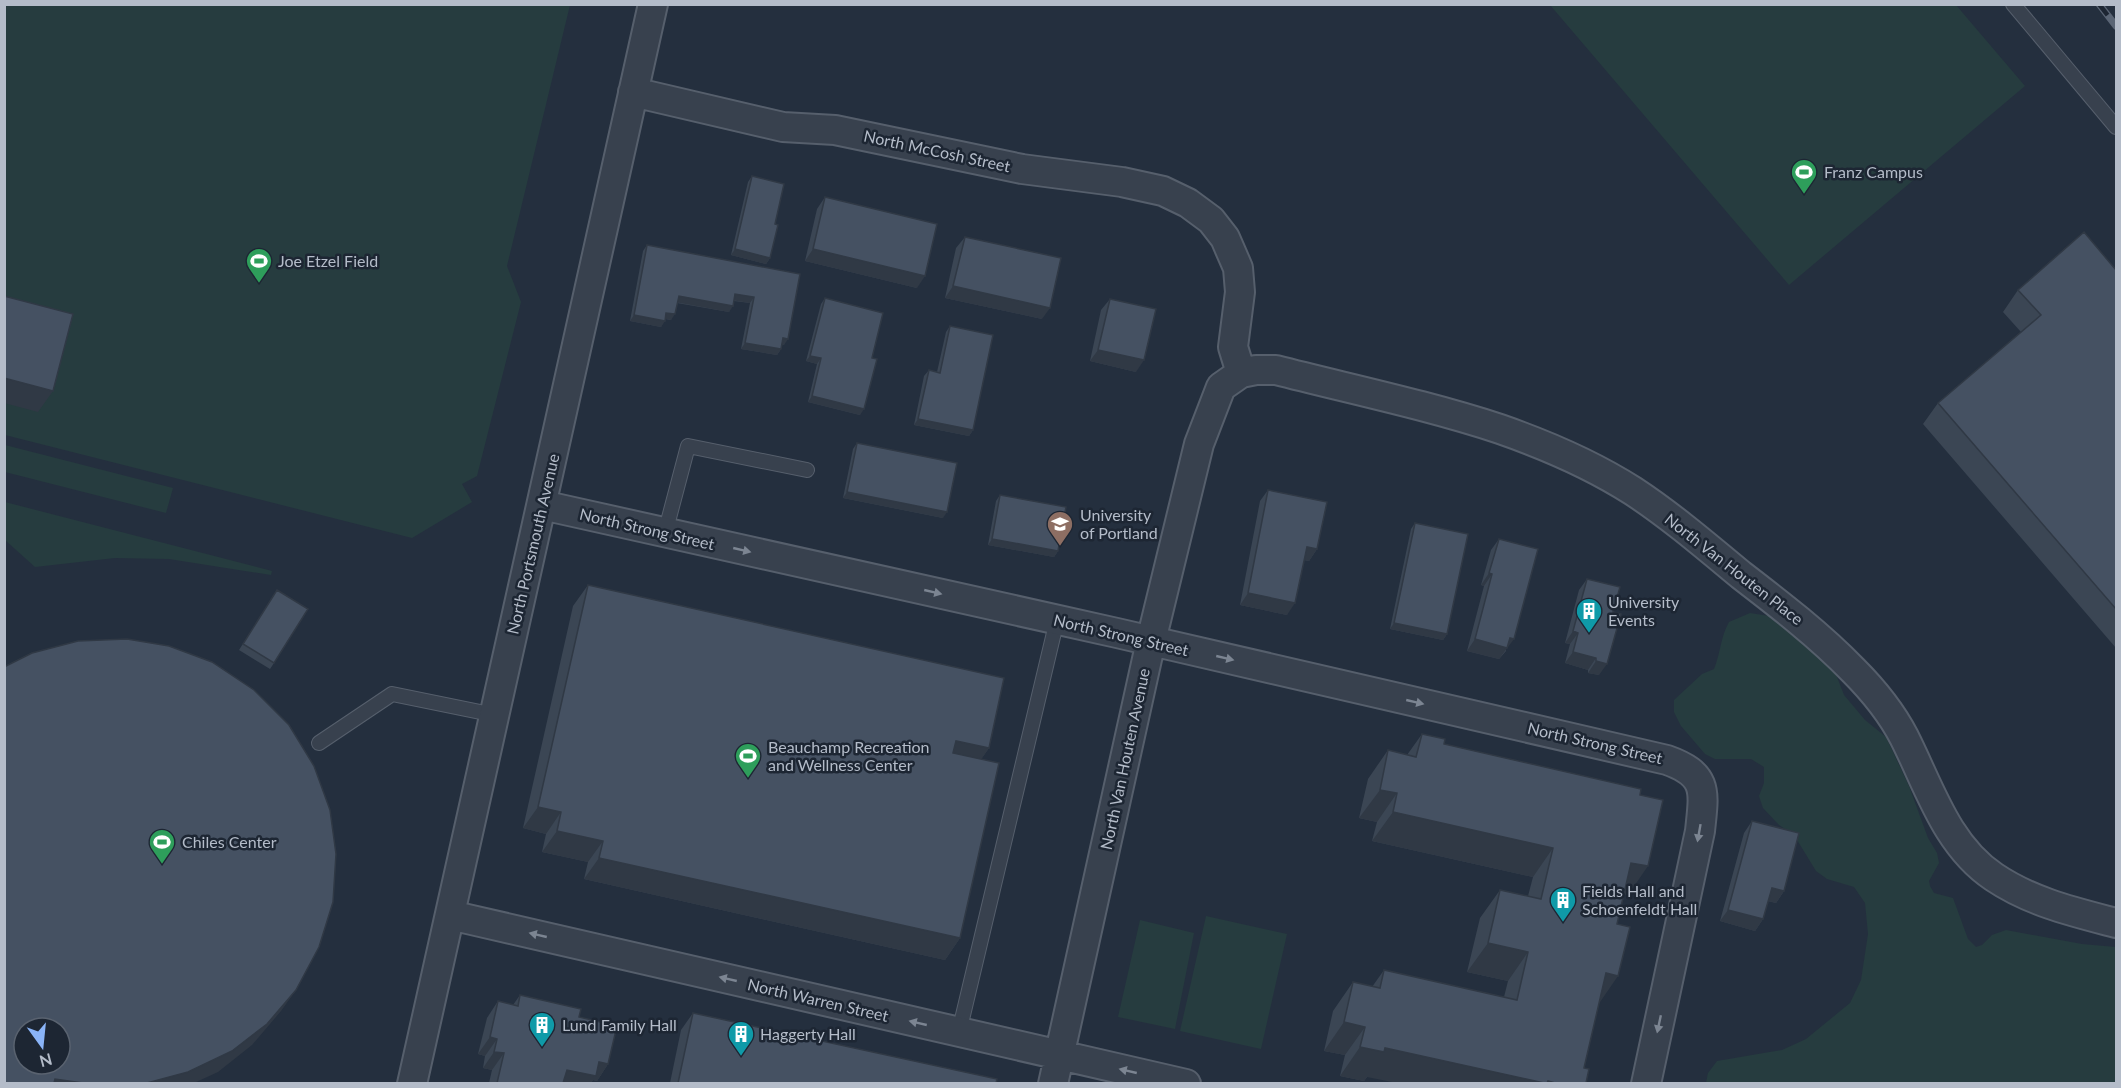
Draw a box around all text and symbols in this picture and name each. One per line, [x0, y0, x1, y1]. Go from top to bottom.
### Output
street label: North McCosh Street [862, 126, 1012, 175]
sports icon: Franz Campus [1789, 157, 1819, 195]
place label: Franz Campus [1824, 162, 1923, 181]
sports icon: Joe Etzel Field [244, 246, 274, 284]
place label: Joe Etzel Field [278, 251, 378, 270]
street label: North Portsmouth Avenue [502, 452, 563, 636]
street label: North Strong Street [578, 504, 717, 553]
place label: University of Portland [1080, 505, 1158, 542]
school or university icon: University of Portland [1045, 509, 1075, 547]
street label: North Van Houten Place [1661, 509, 1807, 628]
one-way arrow [733, 545, 752, 555]
one-way arrow [923, 588, 942, 597]
place label: University Events [1608, 592, 1680, 629]
building icon: University Events [1574, 596, 1604, 634]
street label: North Strong Street [1052, 610, 1191, 659]
one-way arrow [1216, 654, 1234, 664]
street label: North Van Houten Avenue [1096, 666, 1153, 851]
one-way arrow [1406, 698, 1425, 707]
street label: North Strong Street [1526, 718, 1665, 767]
place label: Beauchamp Recreation and Wellness Center [768, 737, 930, 774]
sports icon: Beauchamp Recreation and Wellness Center [733, 741, 763, 779]
one-way arrow [1695, 824, 1704, 843]
sports icon: Chiles Center [147, 827, 177, 865]
place label: Chiles Center [182, 832, 277, 851]
place label: Fields Hall and Schoenfeldt Hall [1582, 881, 1697, 918]
building icon: Fields Hall and Schoenfeldt Hall [1548, 885, 1578, 923]
one-way arrow [529, 930, 547, 940]
one-way arrow [718, 974, 737, 983]
street label: North Warren Street [746, 974, 891, 1025]
building icon: Lund Family Hall [527, 1010, 557, 1048]
place label: Lund Family Hall [562, 1015, 677, 1034]
one-way arrow [1653, 1015, 1663, 1033]
north arrow [12, 1016, 72, 1076]
one-way arrow [909, 1017, 927, 1027]
building icon: Haggerty Hall [726, 1019, 756, 1057]
place label: Haggerty Hall [760, 1024, 856, 1043]
text: N [38, 1050, 54, 1072]
one-way arrow [1119, 1065, 1138, 1075]

